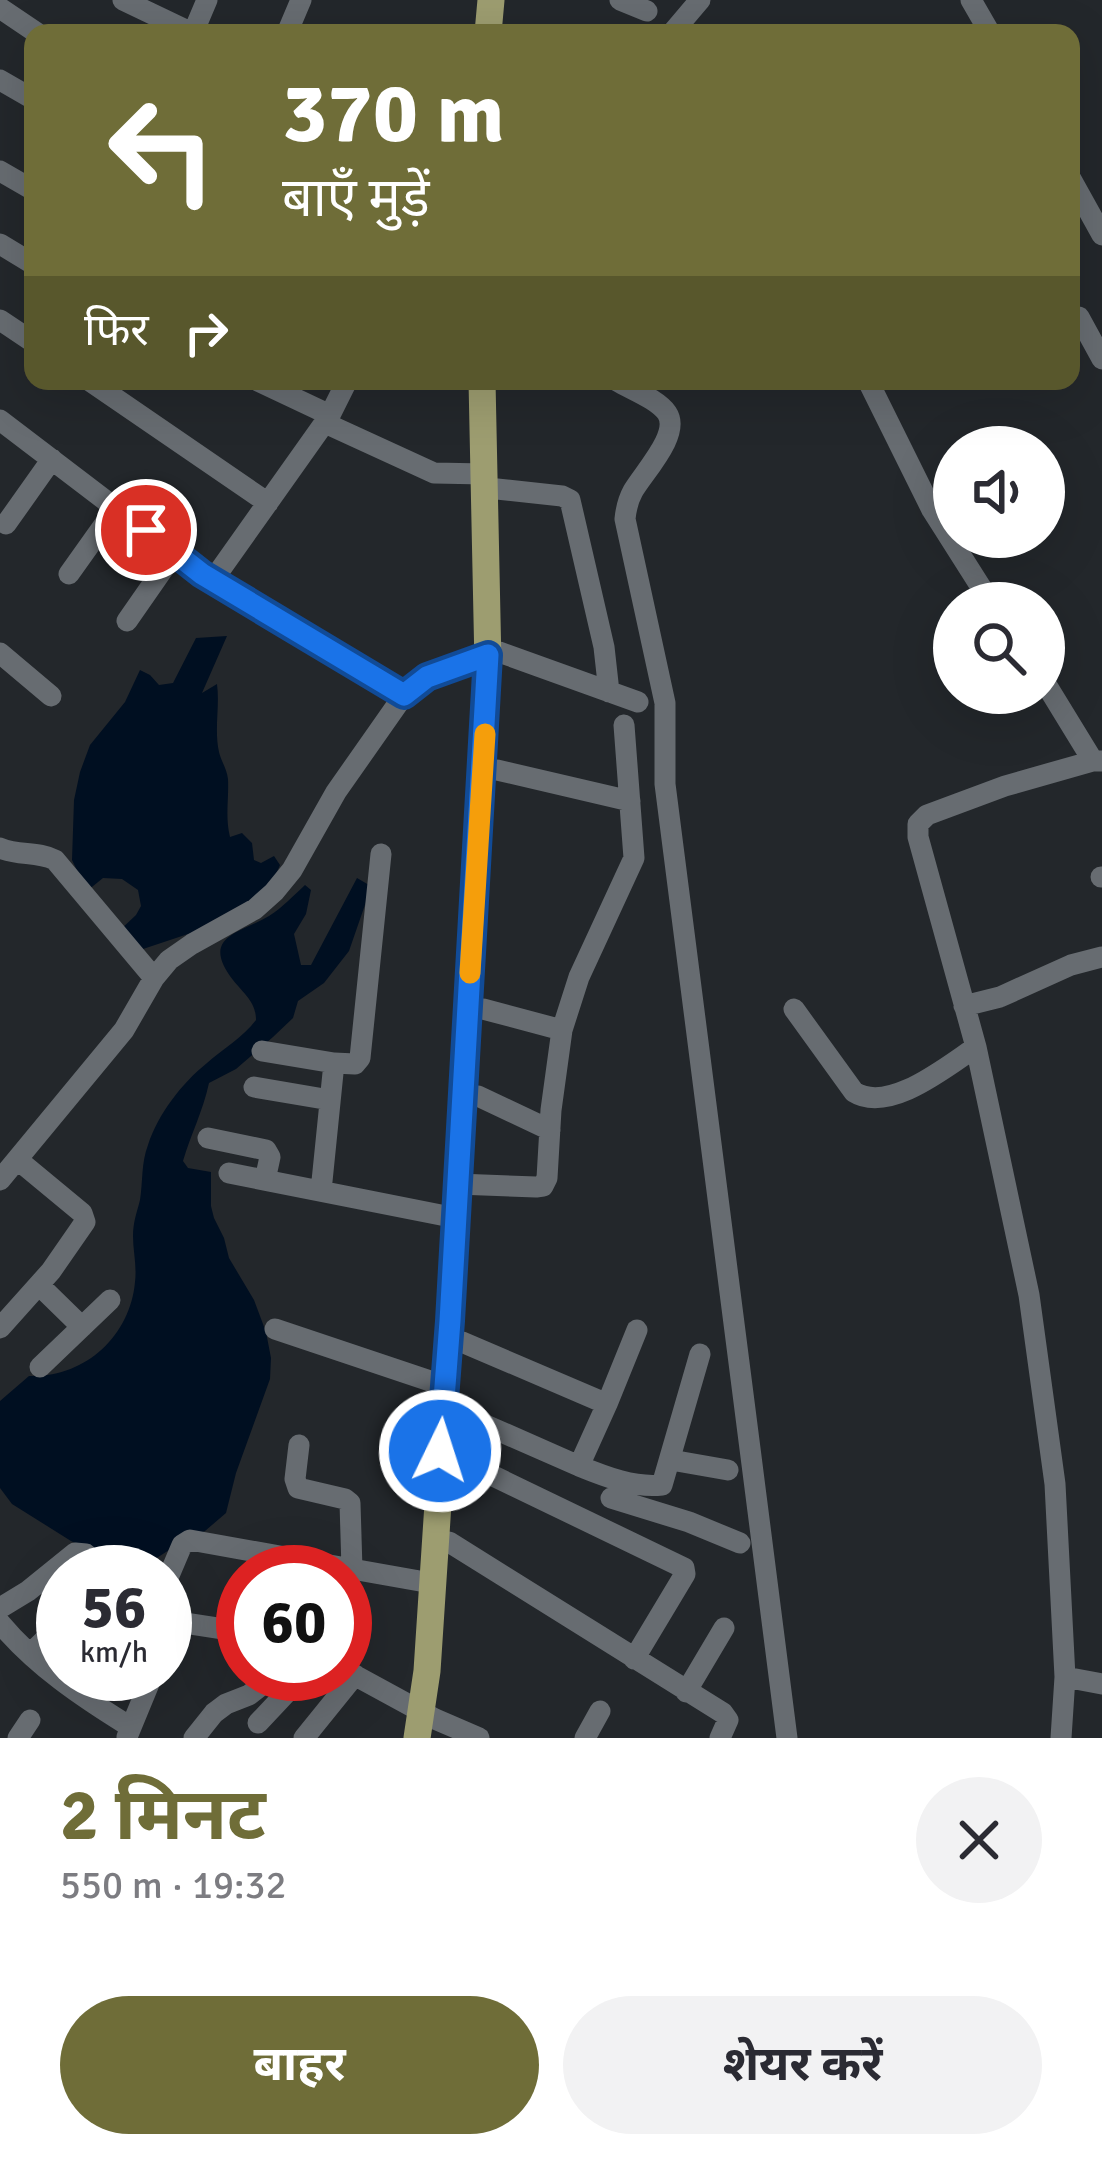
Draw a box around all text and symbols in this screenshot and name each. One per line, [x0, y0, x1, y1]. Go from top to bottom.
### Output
text: 370 m [282, 62, 504, 166]
icon: left [84, 72, 240, 228]
text: बाएँ मुड़ें [282, 165, 430, 232]
icon: right [173, 300, 239, 366]
text: फिर [84, 303, 149, 358]
map controls [933, 426, 1065, 714]
button: sound [933, 426, 1065, 558]
pin [95, 479, 197, 581]
icon: arrive [113, 497, 179, 563]
button: search [933, 582, 1065, 714]
position arrow [377, 1388, 503, 1514]
speed limit sign: 60 [216, 1545, 372, 1701]
text: 56 [82, 1571, 146, 1645]
text: km/h [80, 1634, 148, 1671]
text: 2 मिनट [60, 1771, 266, 1860]
button: close [916, 1777, 1042, 1903]
text: 550 m · 19:32 [60, 1861, 287, 1909]
button: बाहर [60, 1996, 539, 2134]
button: शेयर करें [563, 1996, 1042, 2134]

